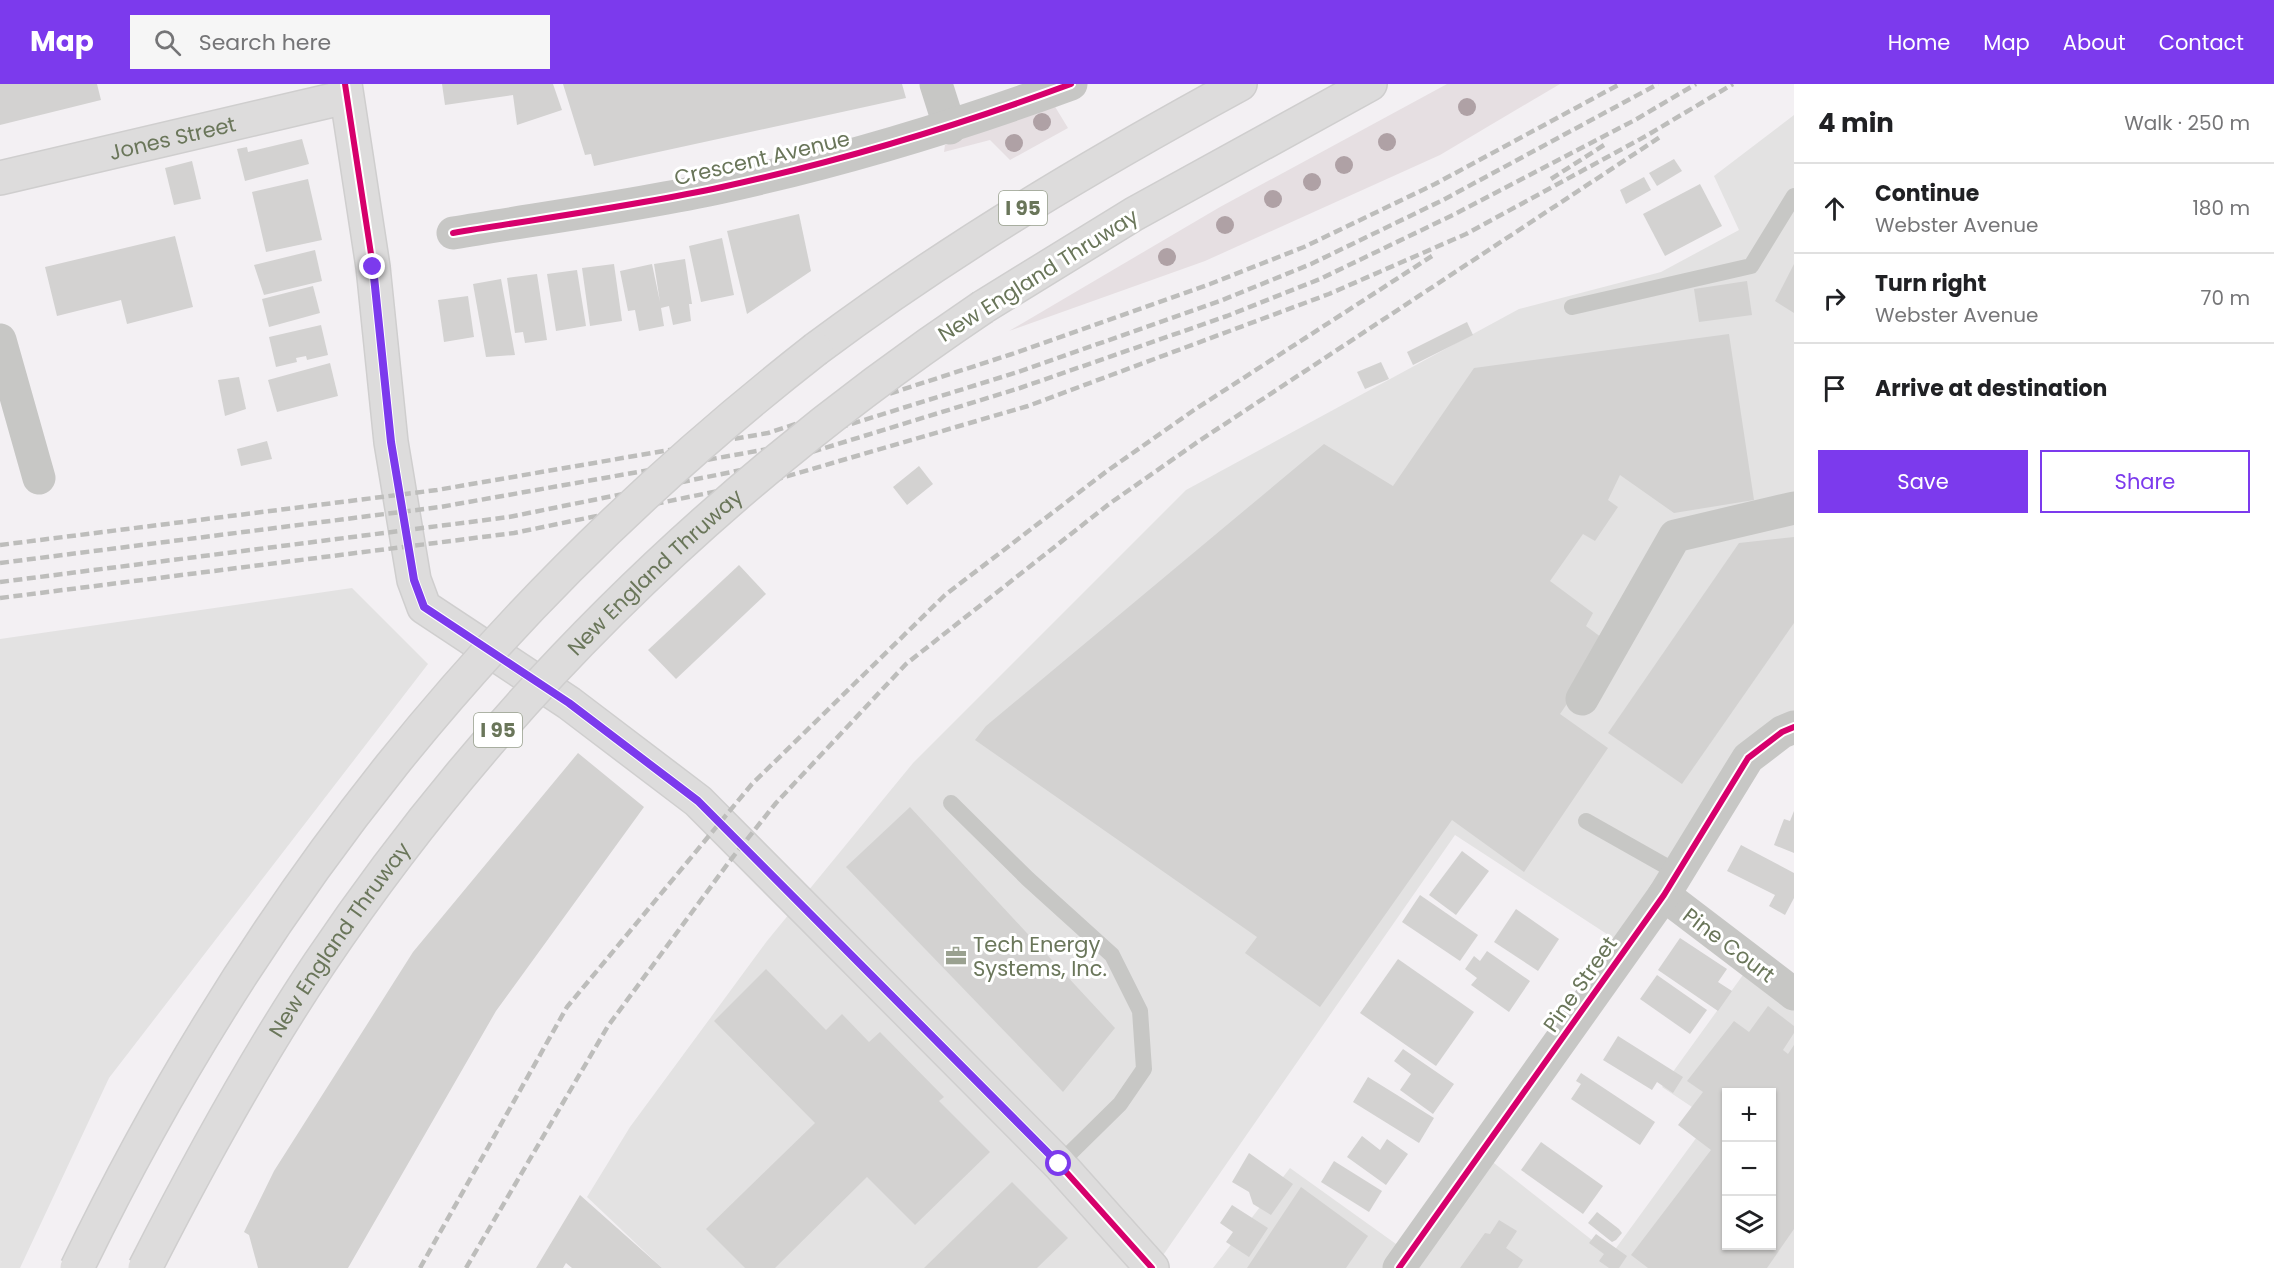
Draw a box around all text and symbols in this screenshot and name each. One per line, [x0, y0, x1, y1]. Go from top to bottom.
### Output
search box [130, 15, 550, 69]
text: Map [30, 22, 94, 61]
icon: search [151, 26, 184, 59]
text: Search here [199, 27, 331, 58]
text: Home [1888, 28, 1950, 57]
text: Map [1983, 28, 2030, 57]
text: About [2063, 28, 2126, 57]
text: Contact [2159, 28, 2244, 57]
text: 4 min [1818, 105, 1894, 141]
street label: Jones Street [106, 109, 239, 166]
text: Walk · 250 m [2124, 109, 2250, 137]
street label: Crescent Avenue [671, 124, 853, 192]
text: Continue [1875, 178, 1979, 209]
road number: I 95 [999, 191, 1047, 225]
icon: ahead [1818, 192, 1851, 225]
text: 180 m [2192, 194, 2250, 222]
street label: New England Thruway [932, 201, 1144, 348]
text: Webster Avenue [1875, 211, 2038, 239]
route end [359, 253, 385, 279]
text: Turn right [1875, 268, 1986, 299]
icon: right [1818, 282, 1851, 315]
text: 70 m [2201, 284, 2250, 312]
text: Webster Avenue [1875, 301, 2038, 329]
icon: arrive [1818, 372, 1851, 405]
text: Arrive at destination [1875, 373, 2107, 404]
button: Save [1818, 450, 2028, 513]
button: Share [2040, 450, 2250, 513]
street label: New England Thruway [561, 482, 748, 662]
road number: I 95 [474, 713, 522, 747]
street label: New England Thruway [261, 836, 417, 1042]
street label: Pine Court [1677, 901, 1781, 989]
place label: Tech Energy Systems, Inc. [973, 930, 1107, 983]
street label: Pine Street [1536, 930, 1624, 1038]
office icon: Tech Energy Systems, Inc. [944, 944, 968, 968]
map controls [1722, 1088, 1776, 1250]
button: + [1722, 1088, 1776, 1142]
button: − [1722, 1142, 1776, 1196]
route start [1045, 1150, 1071, 1176]
button: layers [1722, 1196, 1776, 1250]

